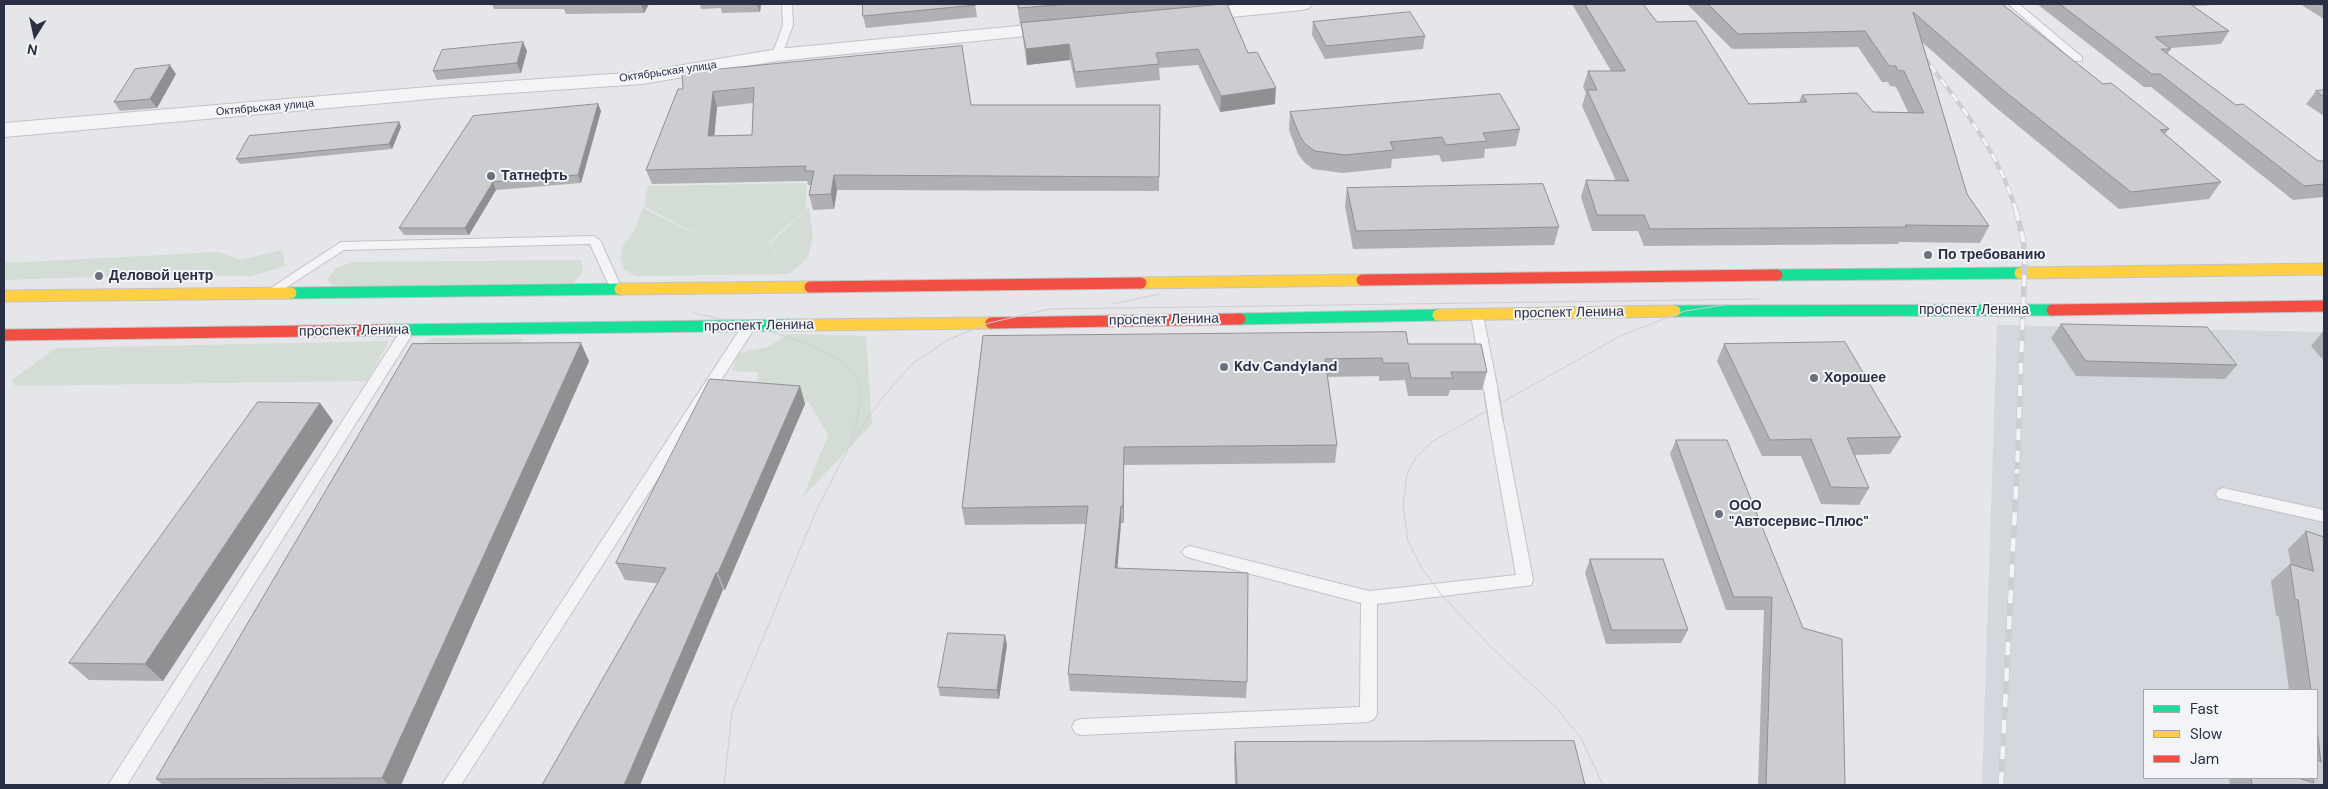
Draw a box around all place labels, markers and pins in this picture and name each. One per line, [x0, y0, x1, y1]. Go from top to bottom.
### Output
place label: Татнефть [501, 168, 568, 184]
marker: Татнефть [485, 170, 497, 182]
place label: По требованию [1938, 247, 2045, 263]
marker: По требованию [1922, 249, 1934, 261]
place label: Деловой центр [109, 268, 213, 284]
marker: Деловой центр [93, 270, 105, 282]
place label: Kdv Candyland [1234, 359, 1337, 375]
marker: Kdv Candyland [1218, 361, 1230, 373]
place label: Хорошее [1824, 370, 1886, 386]
marker: Хорошее [1808, 372, 1820, 384]
place label: ООО "Автосервис-Плюс" [1729, 498, 1869, 530]
marker: ООО "Автосервис-Плюс" [1713, 508, 1725, 520]

